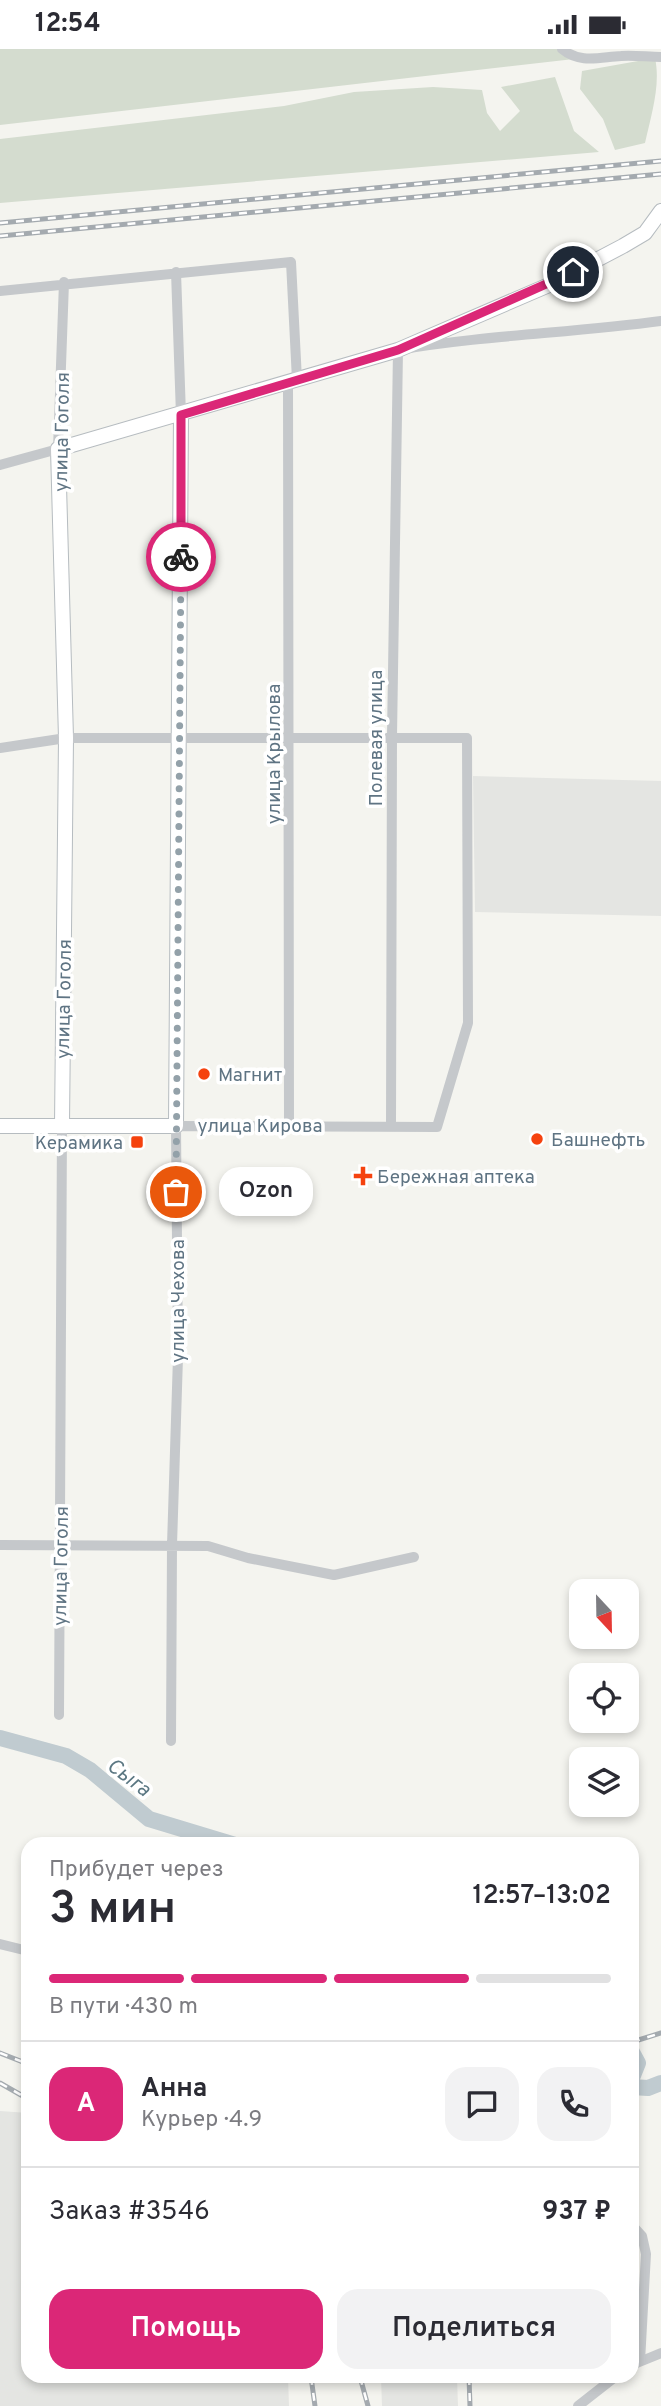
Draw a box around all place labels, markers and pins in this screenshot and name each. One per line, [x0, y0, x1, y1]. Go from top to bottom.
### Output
pin [543, 242, 603, 302]
place label: Магнит [218, 1064, 283, 1088]
marker: Магнит [196, 1066, 212, 1082]
place label: Башнефть [551, 1129, 645, 1153]
marker: Башнефть [529, 1131, 545, 1147]
place label: Керамика [35, 1132, 123, 1156]
marker: Керамика [129, 1134, 145, 1150]
pin [146, 1162, 206, 1222]
place label: Бережная аптека [377, 1166, 535, 1190]
callout: Ozon [218, 1167, 312, 1217]
marker: Бережная аптека [355, 1168, 371, 1184]

